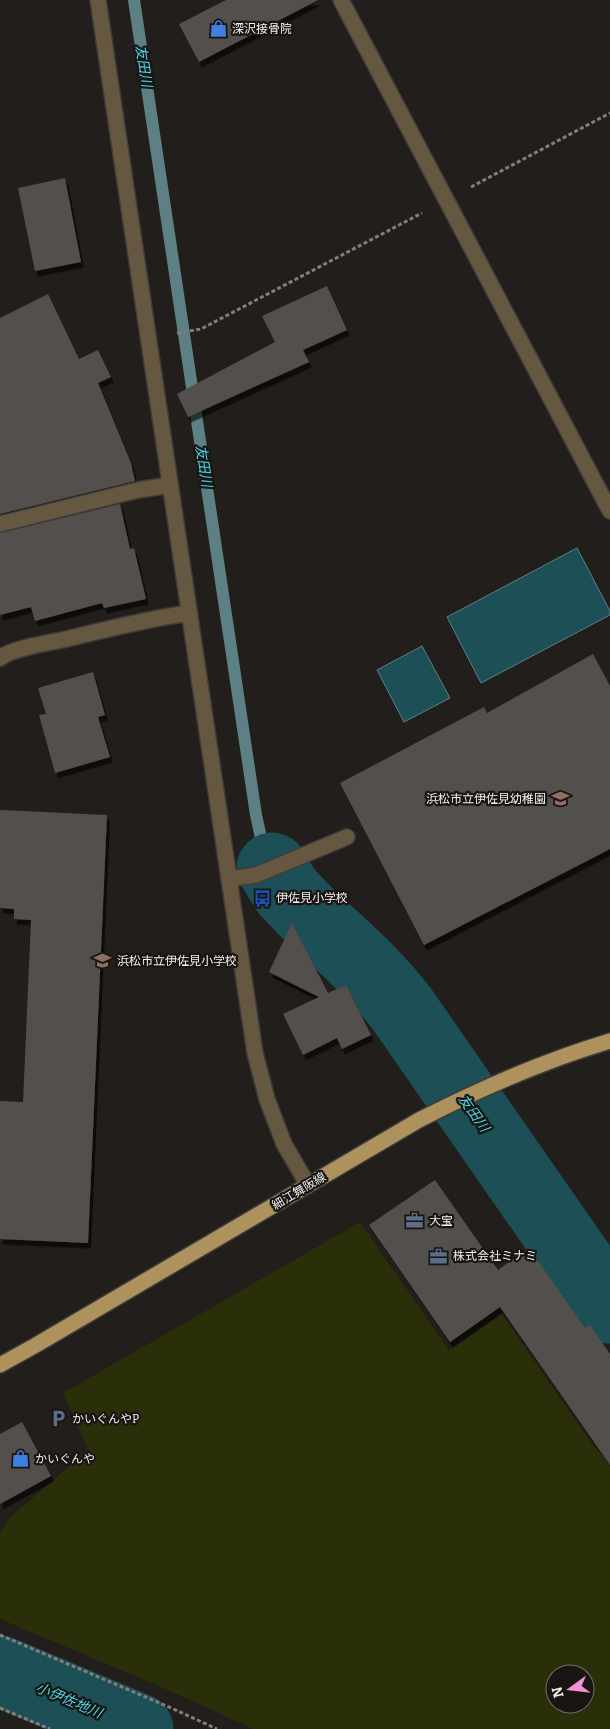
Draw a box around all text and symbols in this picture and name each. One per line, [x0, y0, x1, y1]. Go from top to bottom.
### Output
shop icon: 深沢接骨院 [208, 19, 228, 39]
place label: 深沢接骨院 [232, 22, 292, 36]
water label: 友田川 [132, 44, 155, 90]
water label: 友田川 [192, 444, 215, 490]
school or university icon: 浜松市立伊佐見幼稚園 [550, 789, 570, 809]
place label: 浜松市立伊佐見幼稚園 [426, 792, 546, 806]
bus stop icon: 伊佐見小学校 [252, 888, 272, 908]
place label: 伊佐見小学校 [276, 891, 348, 905]
school or university icon: 浜松市立伊佐見小学校 [93, 951, 113, 971]
place label: 浜松市立伊佐見小学校 [117, 954, 237, 968]
water label: 友田川 [455, 1091, 494, 1137]
street label: 細江舞阪線 [270, 1170, 328, 1212]
office icon: 大宝 [405, 1211, 425, 1231]
place label: 大宝 [429, 1214, 453, 1228]
office icon: 株式会社ミナミ [429, 1246, 449, 1266]
place label: 株式会社ミナミ [453, 1249, 537, 1263]
parking icon: かいぐんやP [48, 1409, 68, 1429]
place label: かいぐんやP [72, 1412, 139, 1426]
shop icon: かいぐんや [11, 1449, 31, 1469]
place label: かいぐんや [35, 1452, 95, 1466]
north arrow [545, 1664, 595, 1714]
water label: 小伊佐地川 [33, 1679, 106, 1723]
text: N [548, 1685, 568, 1700]

